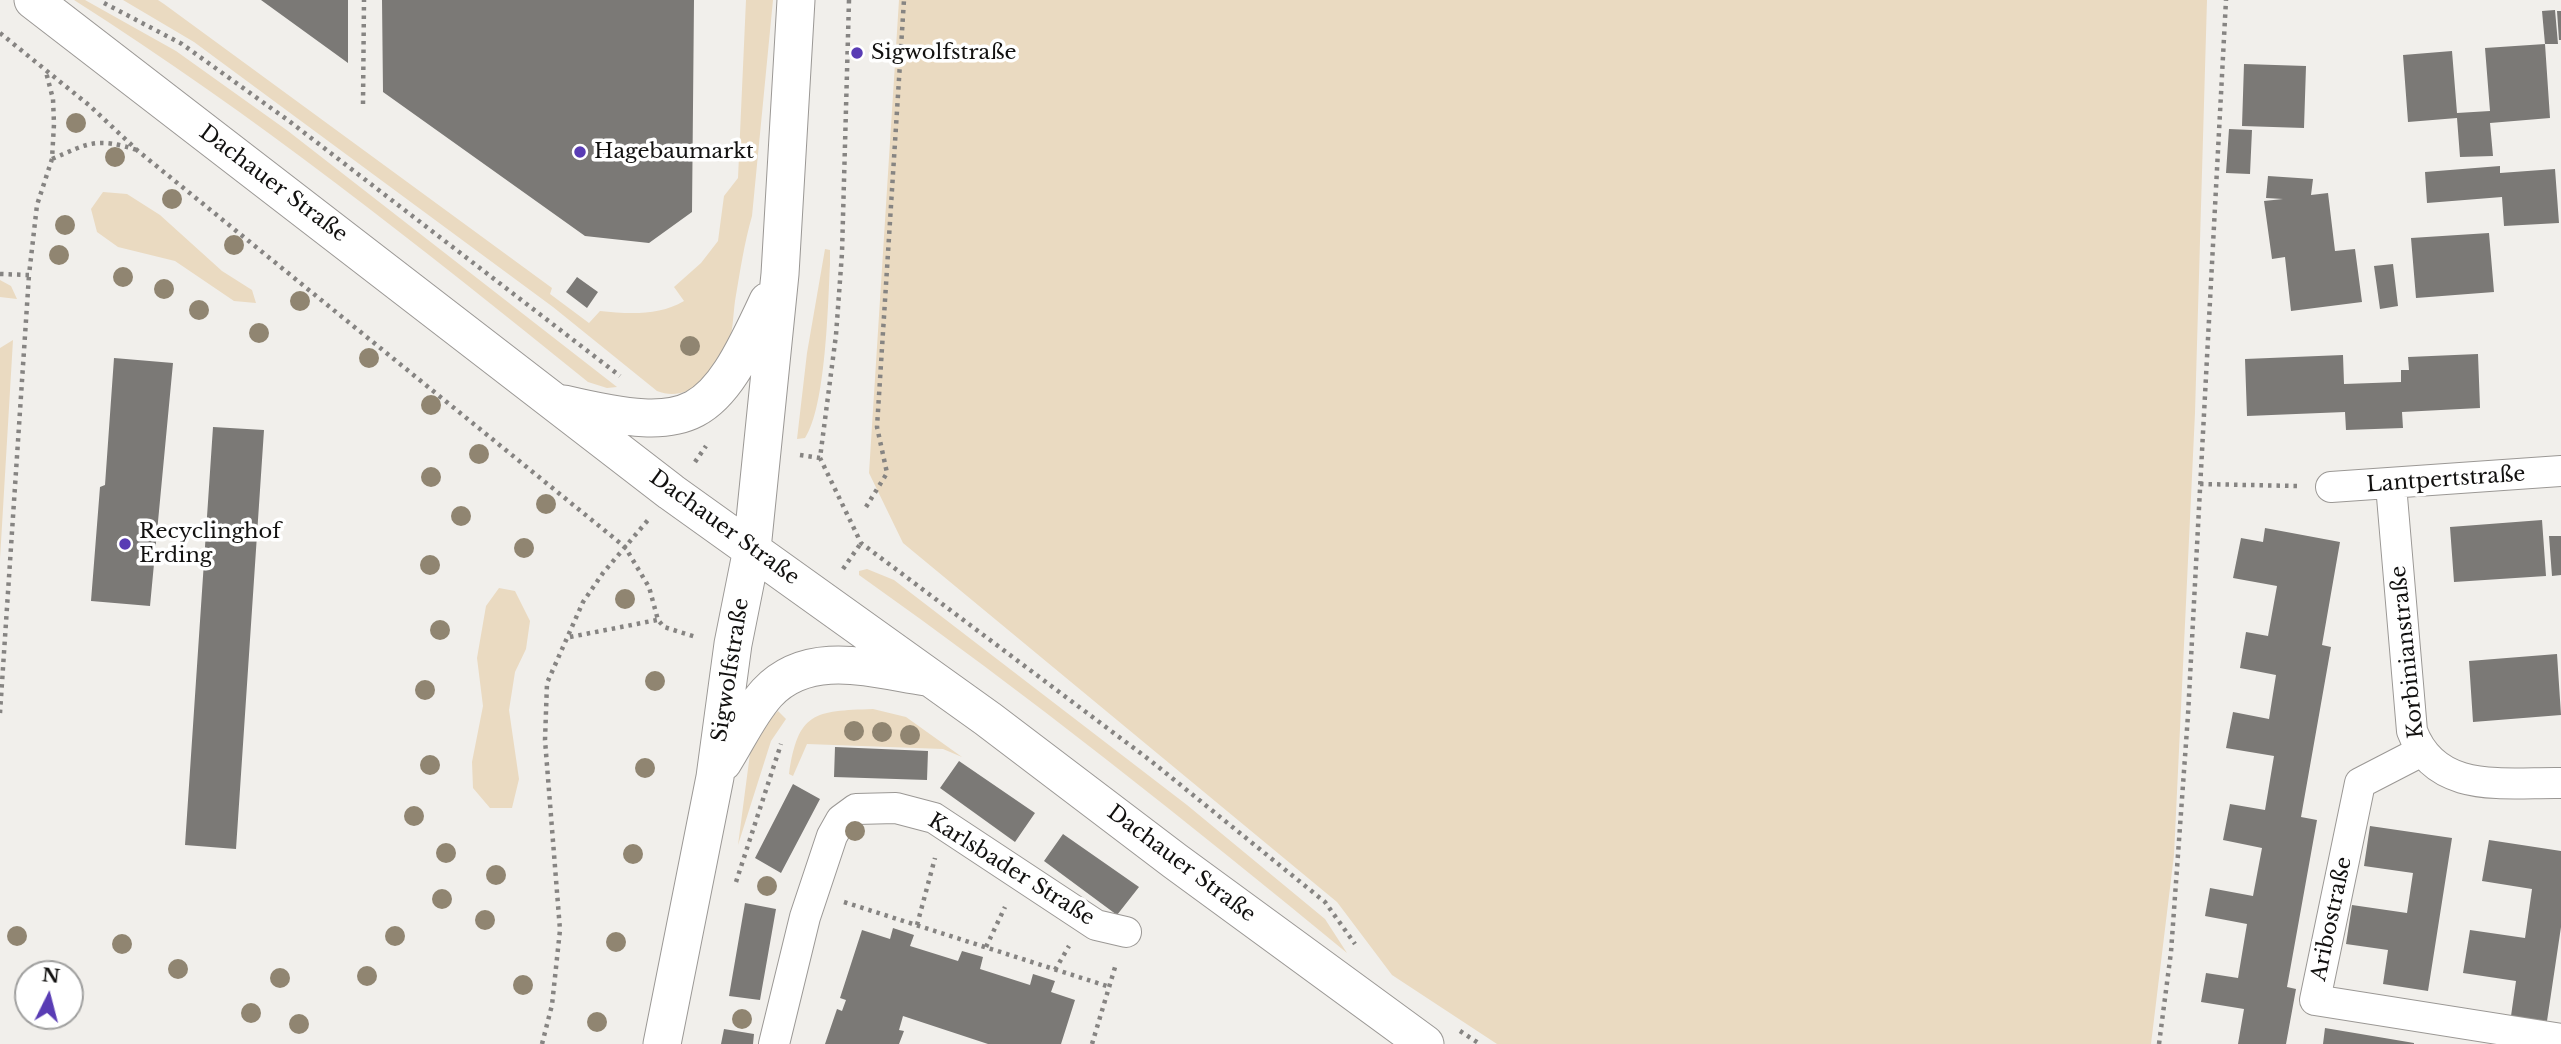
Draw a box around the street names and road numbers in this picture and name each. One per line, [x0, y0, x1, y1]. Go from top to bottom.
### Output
street label: Dachauer Straße [194, 120, 352, 248]
street label: Lantpertstraße [2366, 462, 2526, 498]
street label: Dachauer Straße [644, 465, 804, 591]
street label: Korbinianstraße [2386, 564, 2430, 740]
street label: Sigwolfstraße [707, 596, 755, 744]
street label: Dachauer Straße [1102, 800, 1260, 928]
street label: Karlsbader Straße [923, 809, 1099, 931]
street label: Aribostraße [2307, 855, 2357, 983]

